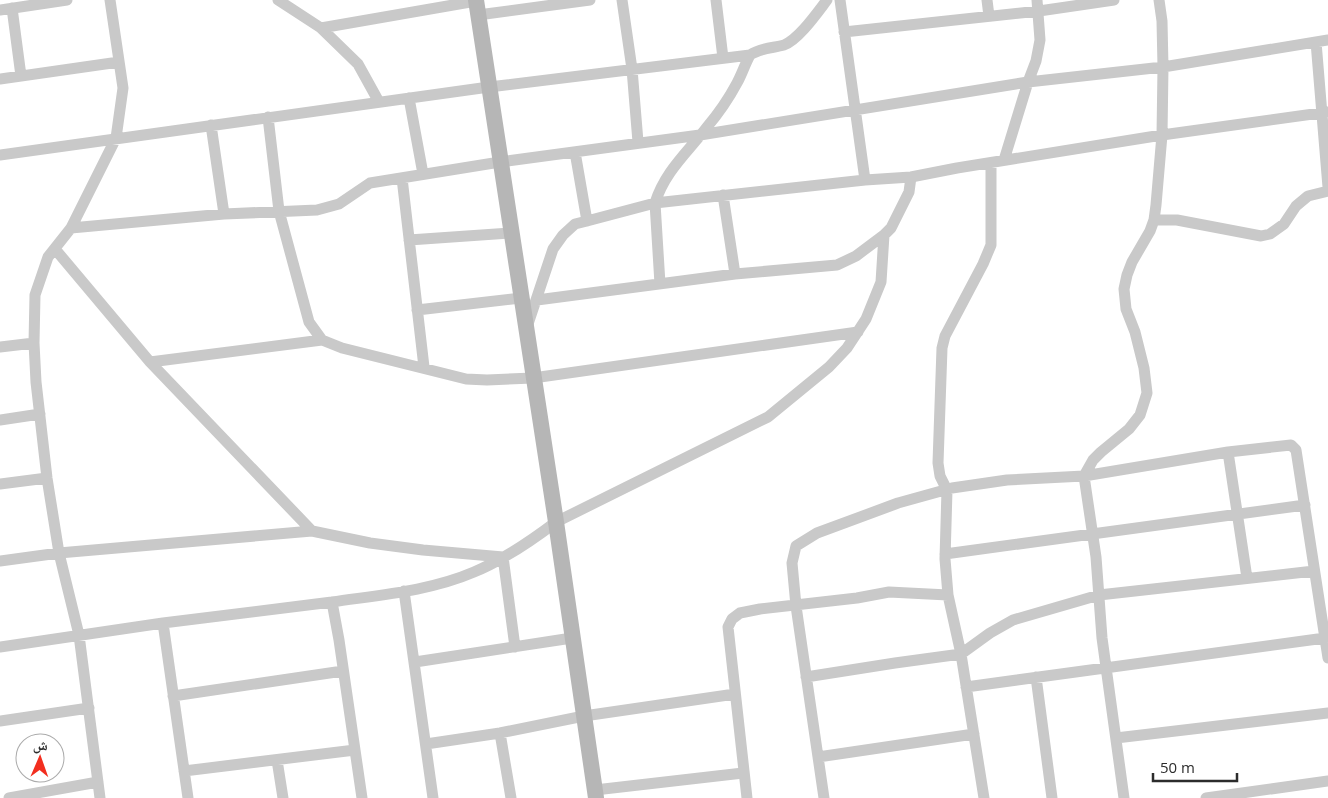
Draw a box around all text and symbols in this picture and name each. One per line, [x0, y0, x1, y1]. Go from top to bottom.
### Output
north arrow [15, 733, 65, 783]
text: ش [33, 735, 48, 754]
scale bar [1153, 750, 1237, 782]
text: 50 m [1160, 757, 1195, 777]

